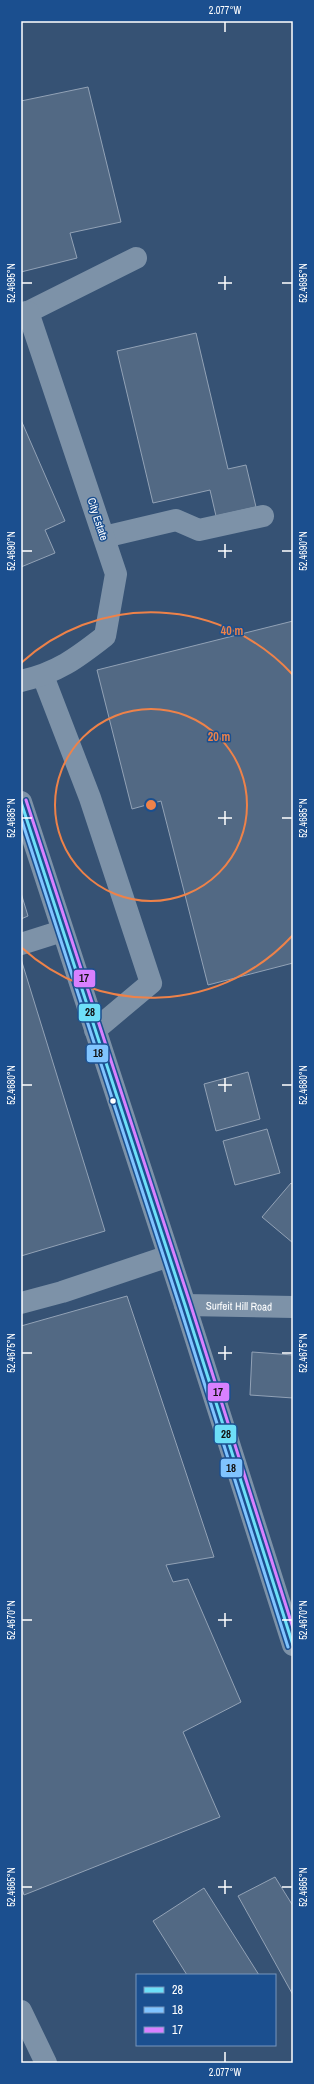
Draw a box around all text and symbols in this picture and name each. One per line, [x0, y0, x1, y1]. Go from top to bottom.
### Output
text: 2.077°W [209, 4, 241, 17]
text: 52.4695°N [5, 263, 18, 303]
text: 52.4695°N [297, 263, 310, 303]
street label: City Estate [85, 496, 111, 542]
text: 52.4690°N [5, 531, 18, 571]
text: 52.4690°N [297, 531, 310, 571]
text: 40 m [221, 623, 243, 639]
text: 20 m [208, 729, 230, 745]
text: 52.4685°N [5, 798, 18, 838]
centre of rings [144, 798, 158, 812]
text: 52.4685°N [297, 798, 310, 838]
line badge: 17 [73, 969, 96, 988]
text: 17 [79, 971, 89, 985]
line badge: 28 [78, 1003, 101, 1022]
text: 28 [85, 1005, 95, 1019]
line badge: 18 [86, 1044, 109, 1063]
text: 18 [93, 1046, 103, 1060]
text: 52.4680°N [5, 1065, 18, 1105]
text: 52.4680°N [297, 1065, 310, 1105]
unlabelled marker [108, 1096, 118, 1106]
street label: Surfeit Hill Road [206, 1298, 272, 1314]
text: 52.4675°N [5, 1333, 18, 1373]
text: 52.4675°N [297, 1333, 310, 1373]
line badge: 17 [207, 1382, 230, 1402]
text: 17 [213, 1385, 223, 1399]
line badge: 28 [214, 1424, 237, 1444]
text: 28 [221, 1427, 231, 1441]
line badge: 18 [220, 1458, 243, 1478]
text: 18 [226, 1461, 236, 1475]
text: 52.4670°N [5, 1600, 18, 1640]
text: 52.4670°N [297, 1600, 310, 1640]
text: 52.4665°N [5, 1867, 18, 1907]
text: 52.4665°N [297, 1867, 310, 1907]
legend [136, 1974, 276, 2046]
text: 28 [172, 1982, 183, 1998]
text: 18 [172, 2002, 183, 2018]
text: 17 [172, 2022, 183, 2038]
text: 2.077°W [209, 2066, 241, 2079]

